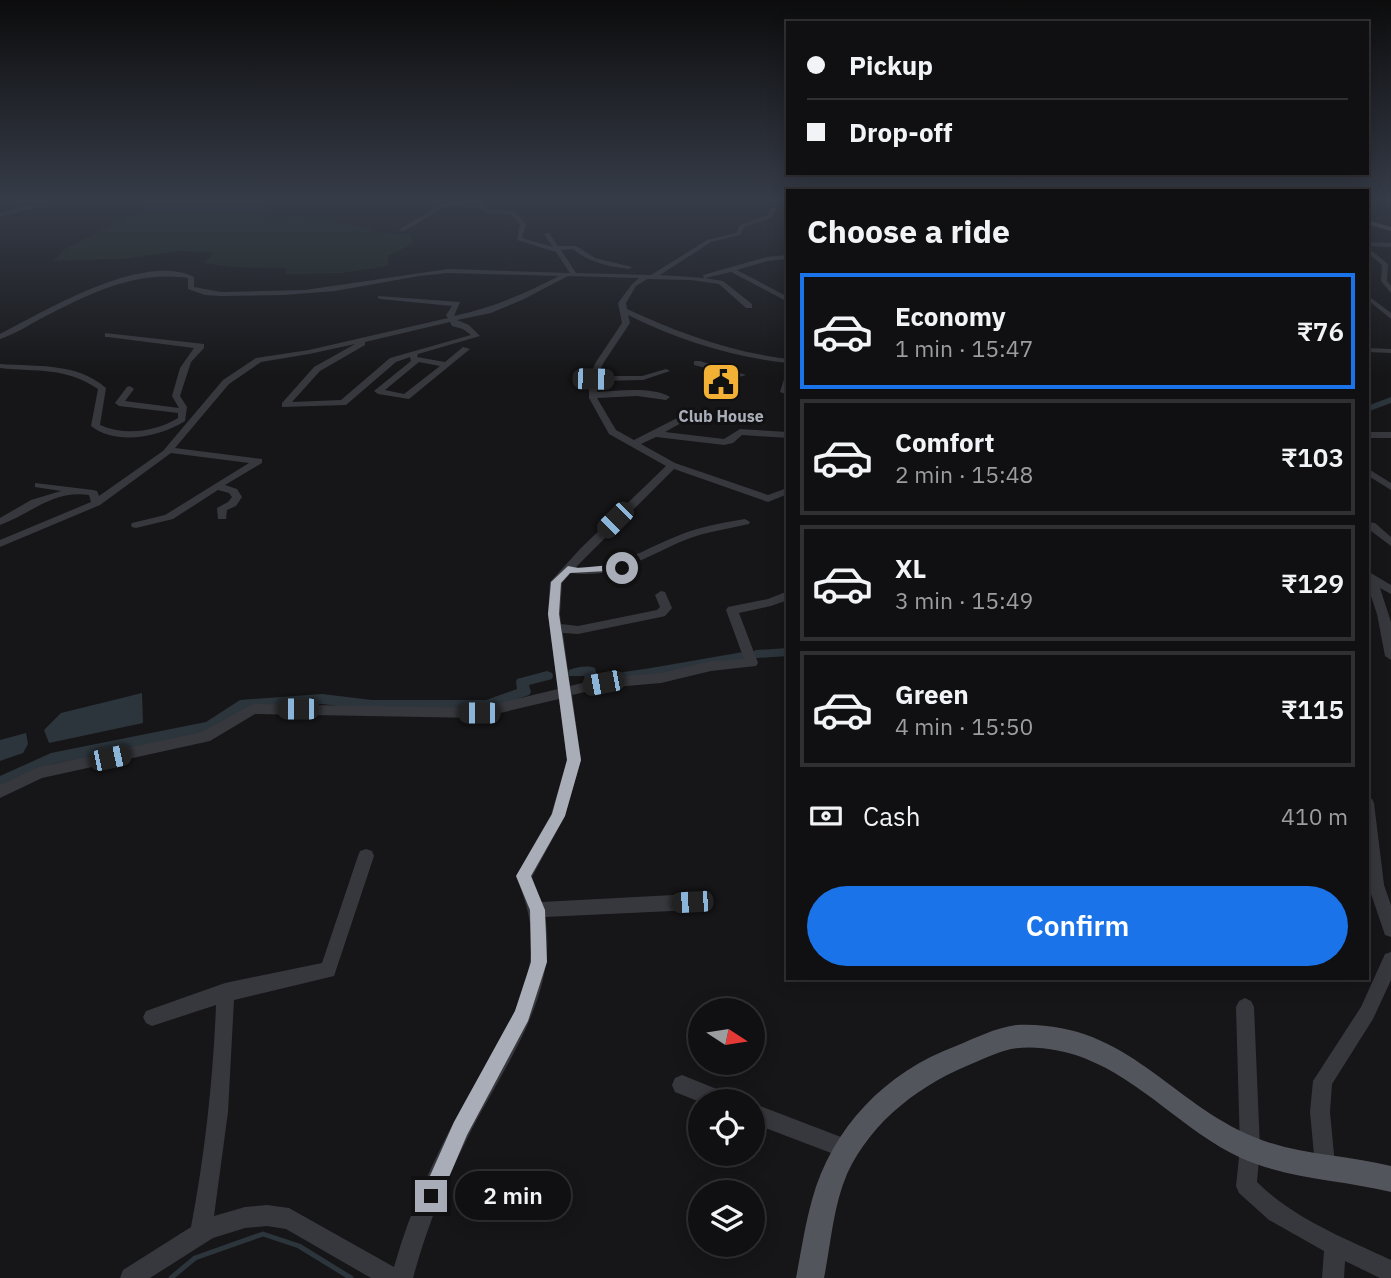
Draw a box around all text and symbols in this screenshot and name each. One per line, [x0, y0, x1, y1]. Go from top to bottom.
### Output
text: Pickup [849, 48, 933, 82]
text: Drop-off [849, 115, 952, 149]
text: Choose a ride [807, 210, 1010, 252]
text: Economy [895, 299, 1006, 333]
icon: car [811, 300, 874, 363]
text: ₹76 [1297, 314, 1344, 348]
text: 1 min · 15:47 [895, 333, 1033, 363]
public building icon: Club House [700, 361, 742, 403]
car [572, 368, 615, 390]
place label: Club House [678, 406, 764, 426]
text: Comfort [895, 425, 994, 459]
icon: car [811, 426, 874, 489]
text: ₹103 [1281, 440, 1344, 474]
text: 2 min · 15:48 [895, 459, 1033, 489]
car [593, 498, 638, 542]
text: XL [895, 551, 926, 585]
route start [606, 552, 638, 584]
icon: car [811, 552, 874, 615]
text: ₹129 [1281, 566, 1344, 600]
text: 3 min · 15:49 [895, 585, 1033, 615]
car [581, 669, 626, 697]
text: Green [895, 677, 969, 711]
icon: car [811, 678, 874, 741]
text: ₹115 [1281, 692, 1344, 726]
car [278, 699, 320, 720]
car [459, 703, 501, 724]
text: 4 min · 15:50 [895, 711, 1033, 741]
car [88, 743, 133, 773]
icon: cash [807, 797, 845, 835]
text: Cash [863, 799, 920, 833]
text: 410 m [1281, 801, 1348, 831]
button: Confirm [807, 886, 1348, 966]
car [671, 890, 714, 914]
north arrow [688, 998, 765, 1074]
map controls [688, 998, 765, 1257]
button: locate [688, 1089, 765, 1166]
callout: 2 min [456, 1172, 571, 1220]
route end [415, 1180, 447, 1212]
text: 2 min [483, 1180, 543, 1210]
button: layers [688, 1180, 765, 1257]

